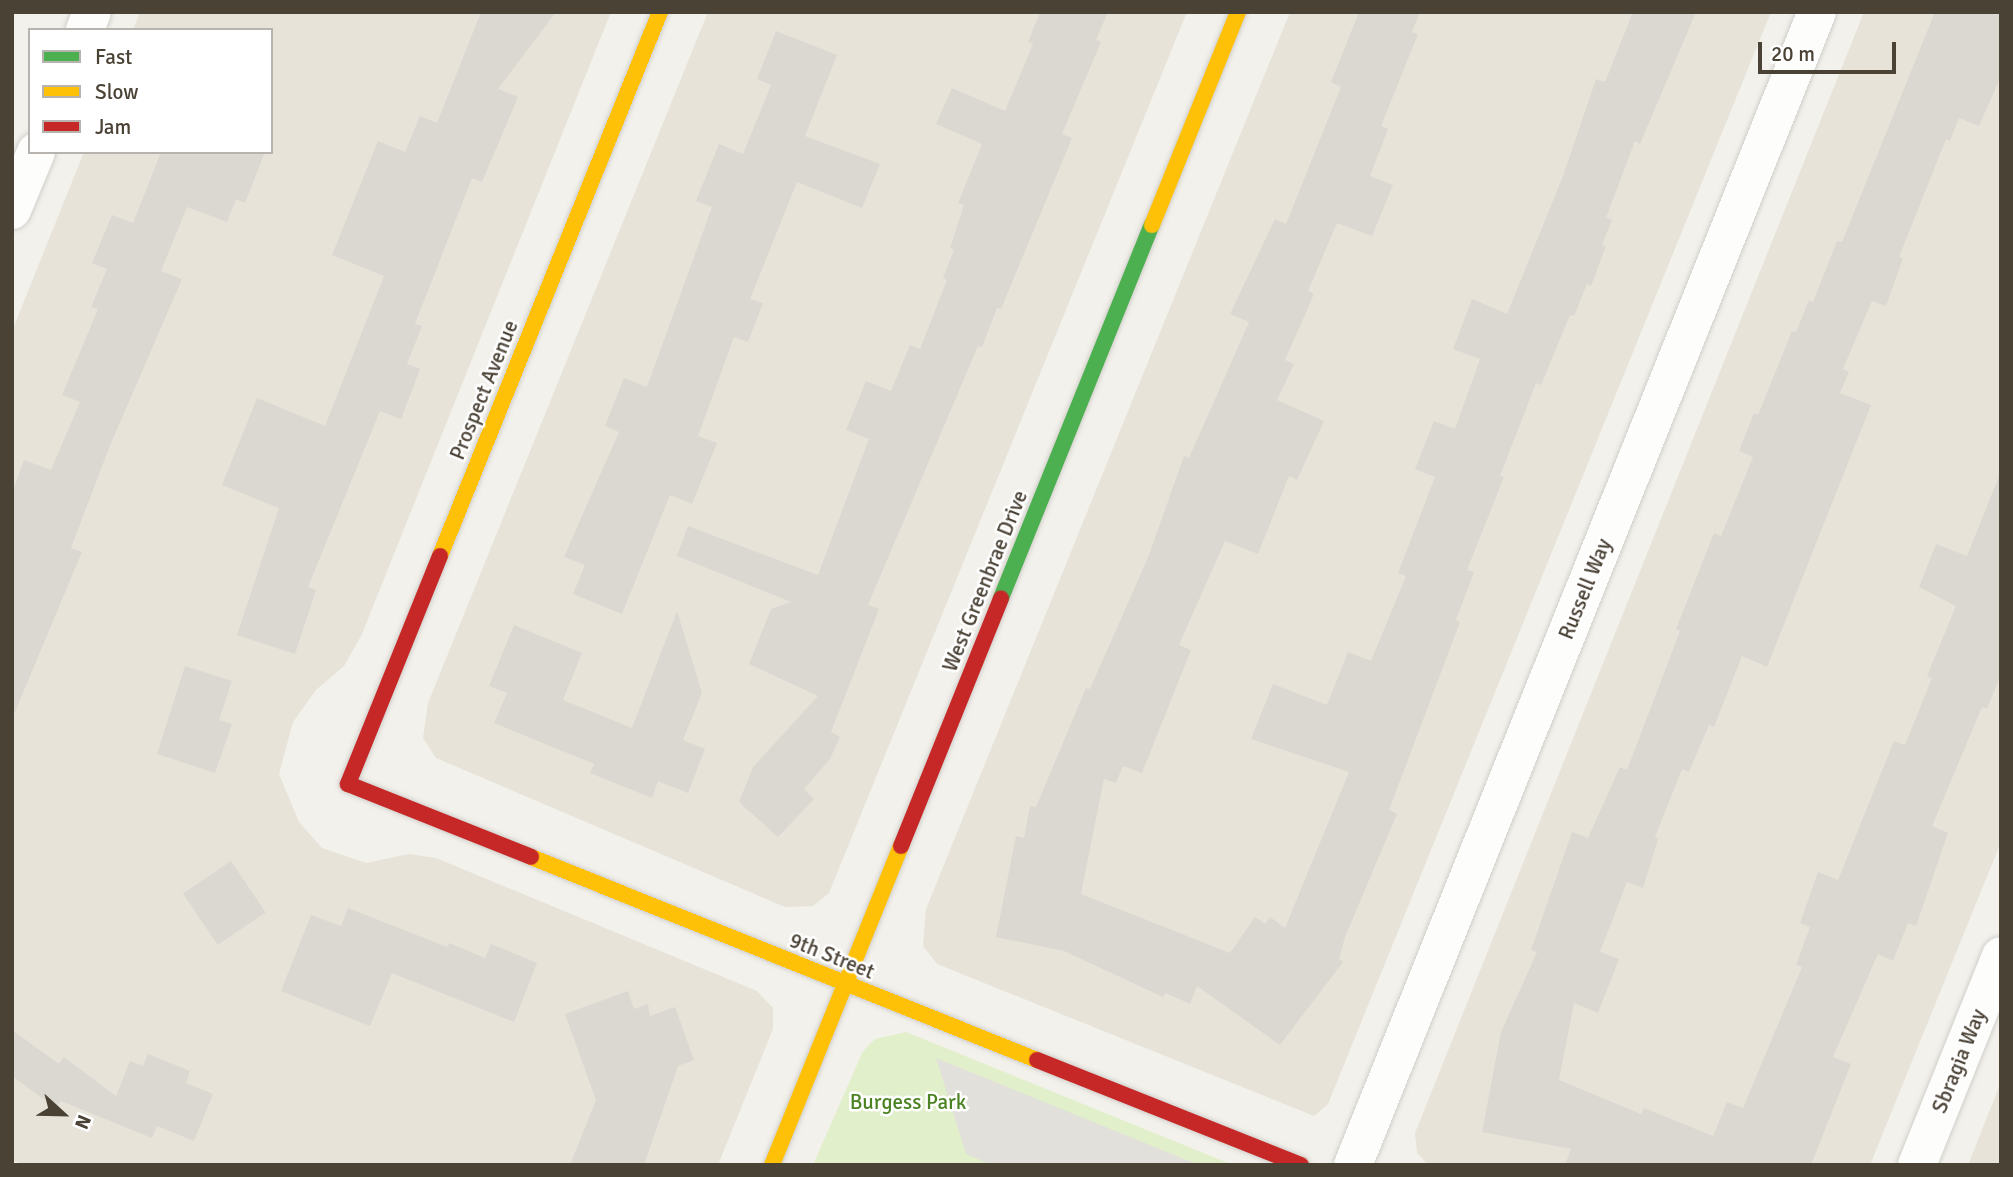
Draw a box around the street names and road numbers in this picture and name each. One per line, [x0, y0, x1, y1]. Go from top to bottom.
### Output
street label: Prospect Avenue [445, 317, 523, 463]
street label: West Greenbrae Drive [937, 487, 1033, 675]
street label: Russell Way [1553, 535, 1617, 643]
street label: 9th Street [786, 928, 878, 984]
street label: Sbragia Way [1927, 1005, 1991, 1117]

